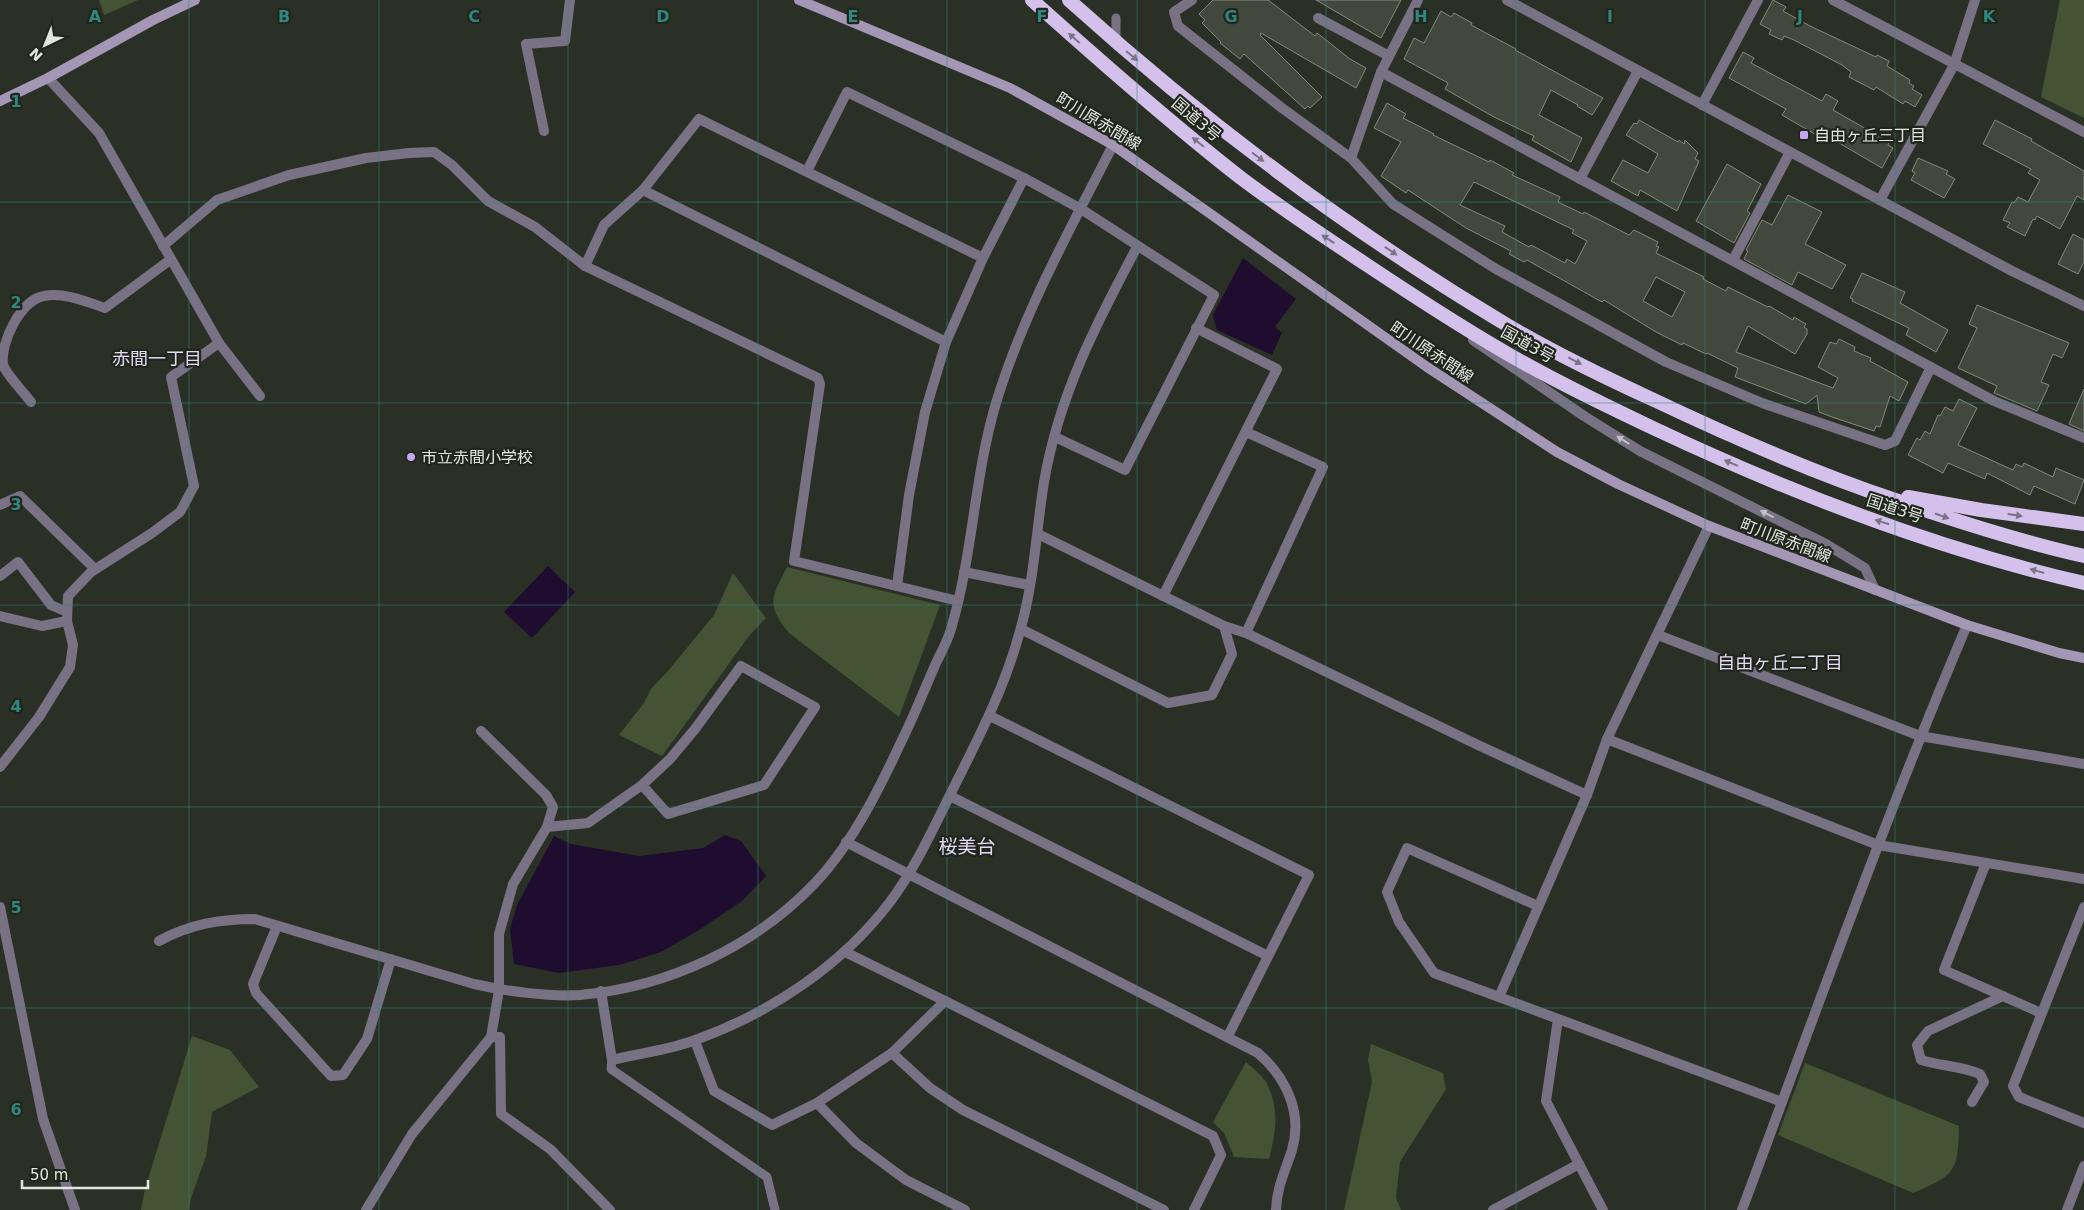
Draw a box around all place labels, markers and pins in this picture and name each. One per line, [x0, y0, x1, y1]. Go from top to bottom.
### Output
place label: 自由ヶ丘三丁目 [1814, 126, 1926, 145]
marker: 自由ヶ丘三丁目 [1798, 129, 1810, 141]
place label: 市立赤間小学校 [421, 448, 533, 467]
marker: 市立赤間小学校 [405, 451, 417, 463]

